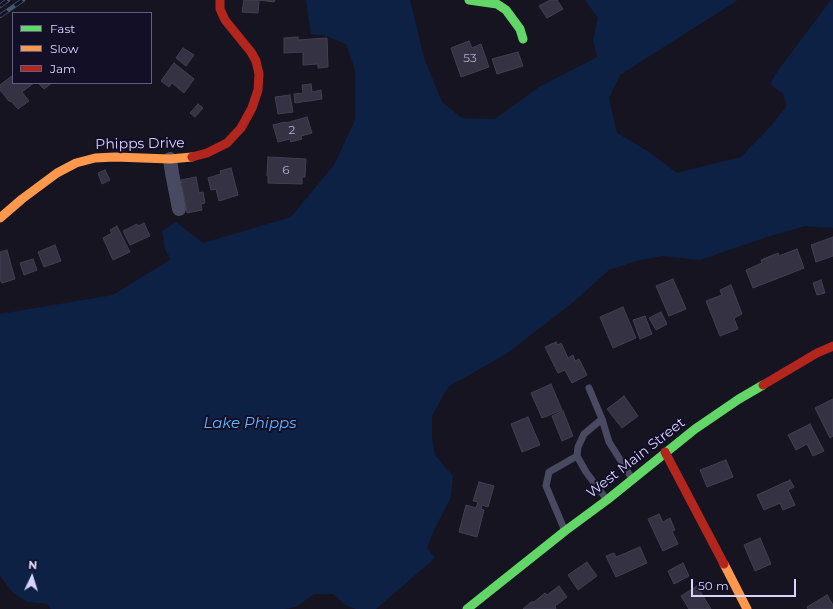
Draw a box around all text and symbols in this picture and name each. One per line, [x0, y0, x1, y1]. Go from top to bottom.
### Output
legend [12, 12, 152, 84]
text: Fast [50, 21, 75, 36]
text: Slow [50, 41, 79, 56]
house number: 53 [463, 51, 477, 65]
text: Jam [50, 61, 76, 76]
house number: 2 [289, 123, 295, 137]
street label: Phipps Drive [95, 135, 185, 153]
house number: 6 [282, 163, 290, 177]
street label: West Main Street [583, 414, 689, 502]
water label: Lake Phipps [203, 415, 297, 433]
north arrow [12, 557, 52, 597]
text: N [28, 558, 38, 572]
scale bar [693, 571, 798, 597]
text: 50 m [698, 578, 729, 593]

